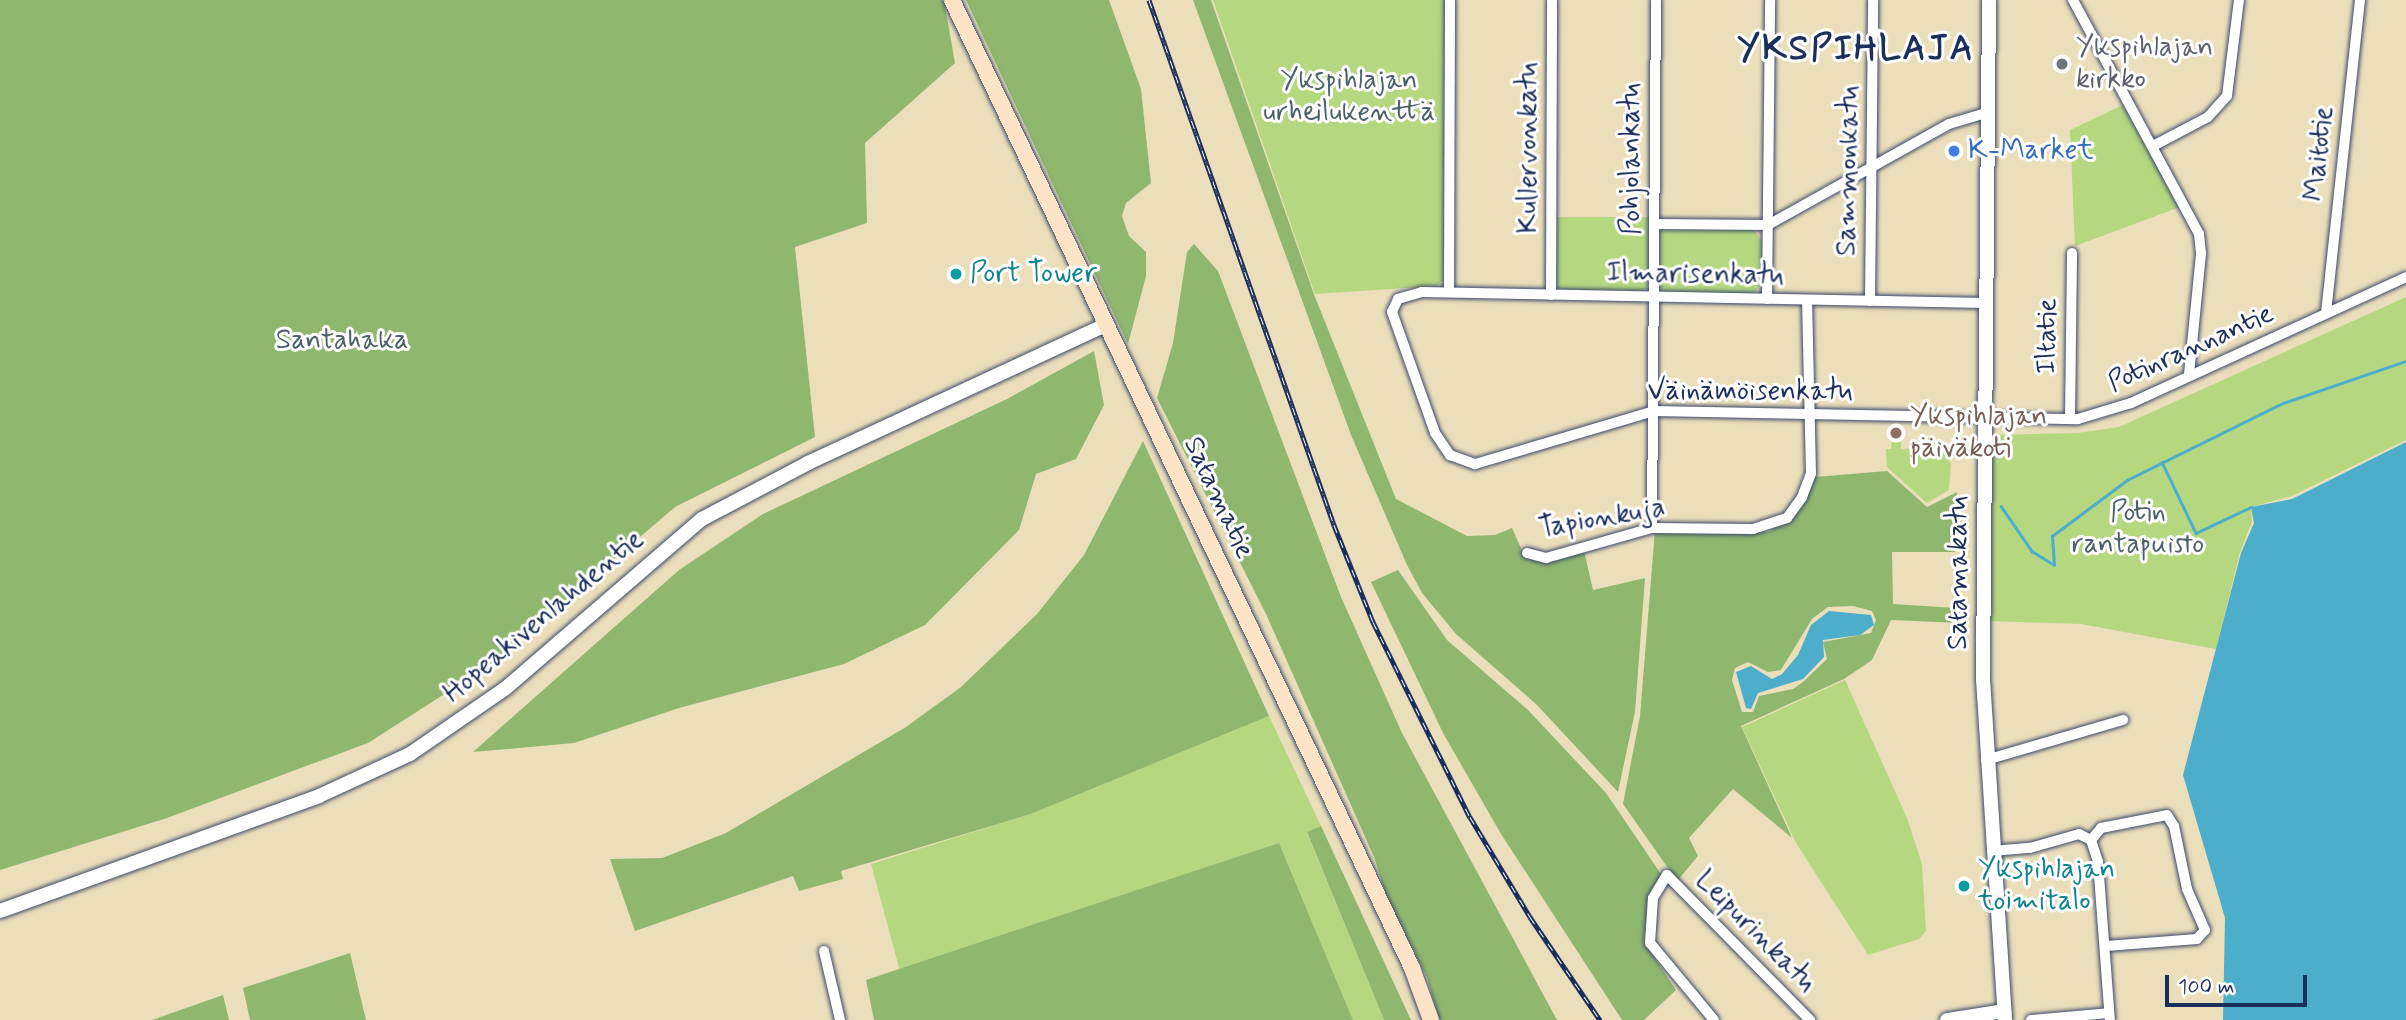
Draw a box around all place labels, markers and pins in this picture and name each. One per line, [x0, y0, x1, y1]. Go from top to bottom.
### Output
place label: Ykspihlajan kirkko [2076, 31, 2213, 97]
marker: Ykspihlajan kirkko [2054, 56, 2070, 72]
place label: K-Market [1968, 134, 2094, 168]
marker: K-Market [1946, 143, 1962, 159]
place label: Port Tower [970, 257, 1097, 291]
marker: Port Tower [948, 266, 964, 282]
place label: Ykspihlajan päiväkoti [1910, 400, 2047, 466]
marker: Ykspihlajan päiväkoti [1888, 425, 1904, 441]
place label: Ykspihlajan toimitalo [1978, 853, 2115, 919]
marker: Ykspihlajan toimitalo [1956, 878, 1972, 894]

